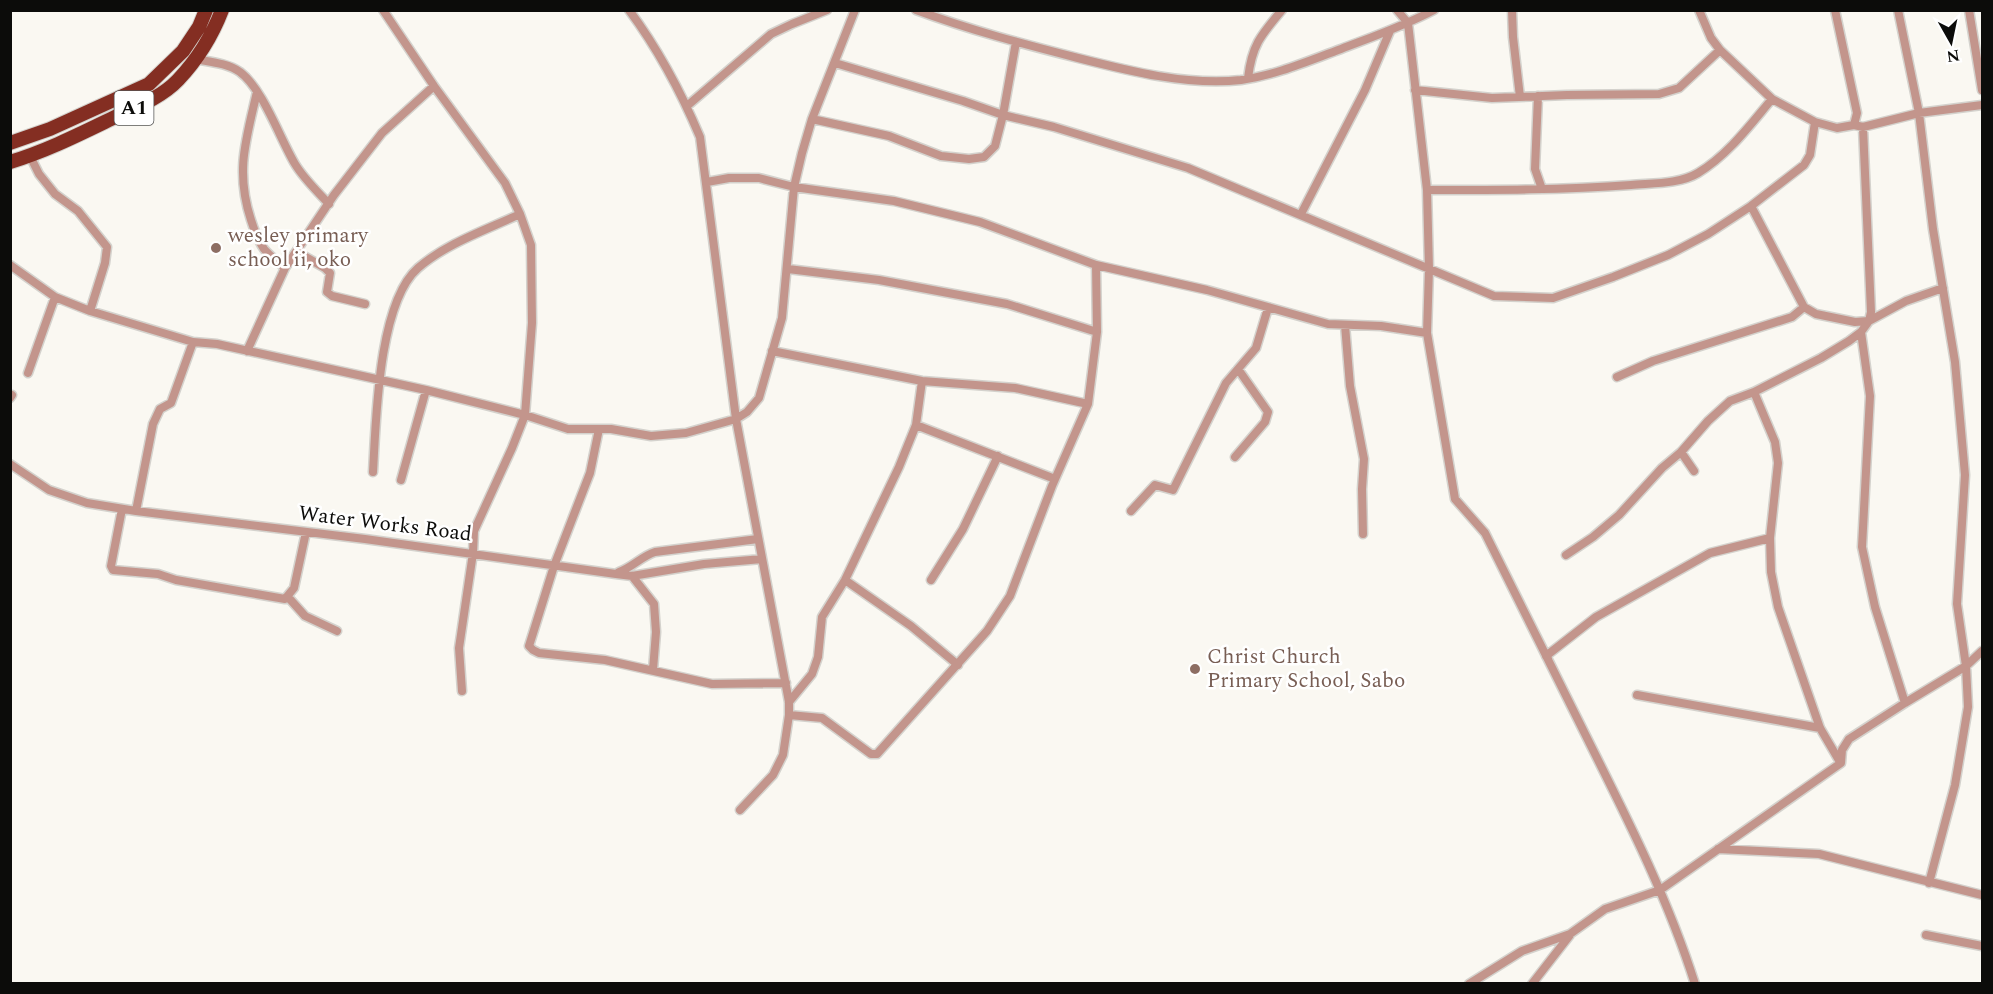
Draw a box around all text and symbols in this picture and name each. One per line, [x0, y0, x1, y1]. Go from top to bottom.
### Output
north arrow [1921, 12, 1981, 72]
text: N [1945, 43, 1962, 69]
road number: A1 [114, 91, 154, 125]
place label: wesley primary school ii, oko [227, 220, 369, 276]
marker: wesley primary school ii, oko [209, 241, 223, 255]
street label: Water Works Road [296, 497, 474, 551]
place label: Christ Church Primary School, Sabo [1207, 641, 1405, 697]
marker: Christ Church Primary School, Sabo [1188, 662, 1202, 676]

